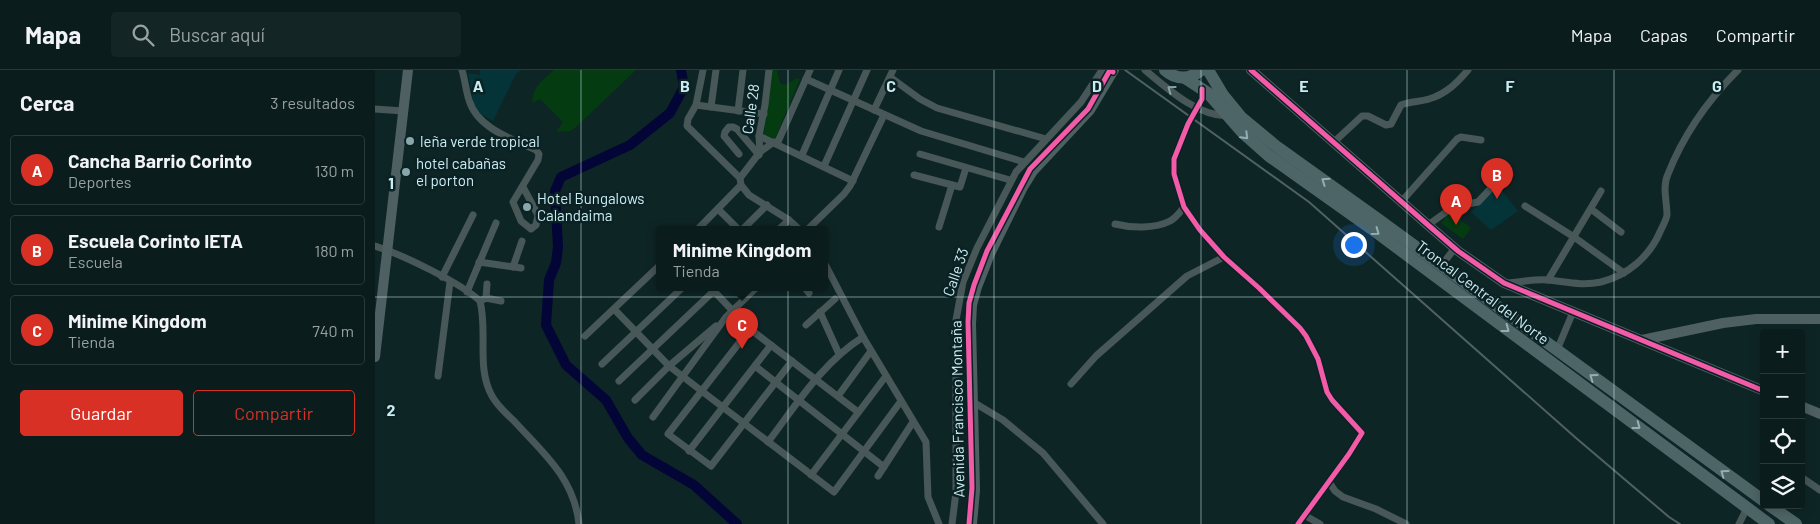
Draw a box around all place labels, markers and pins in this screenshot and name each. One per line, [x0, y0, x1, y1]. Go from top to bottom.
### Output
place label: leña verde tropical [420, 132, 540, 150]
marker: leña verde tropical [404, 135, 416, 147]
place label: hotel cabañas el porton [416, 154, 506, 189]
pin: B [1481, 158, 1513, 199]
marker: hotel cabañas el porton [400, 166, 412, 178]
pin: A [1440, 184, 1472, 225]
place label: Hotel Bungalows Calandaima [537, 189, 644, 224]
marker: Hotel Bungalows Calandaima [521, 201, 533, 213]
pin: C [726, 308, 758, 349]

